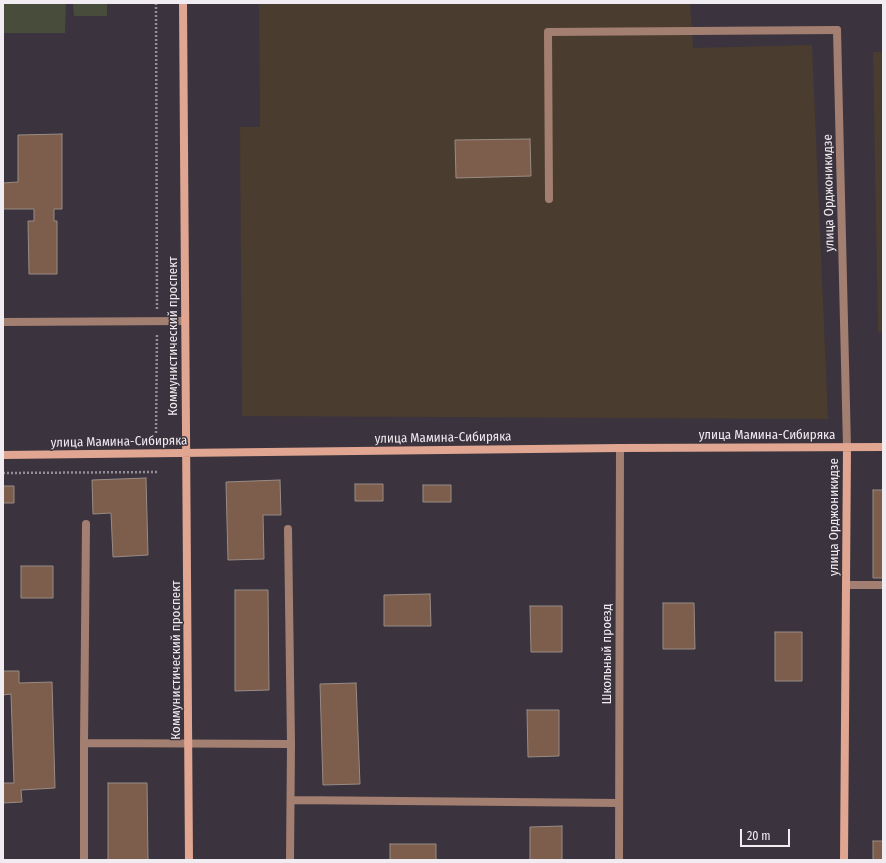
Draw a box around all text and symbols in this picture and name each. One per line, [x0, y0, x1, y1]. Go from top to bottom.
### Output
street label: улица Орджоникидзе [820, 134, 838, 252]
street label: Коммунистический проспект [165, 256, 181, 416]
street label: улица Мамина-Сибиряка [699, 427, 835, 443]
street label: улица Мамина-Сибиряка [375, 429, 511, 447]
street label: улица Мамина-Сибиряка [51, 433, 187, 451]
street label: улица Орджоникидзе [826, 458, 842, 576]
street label: Коммунистический проспект [168, 580, 184, 740]
street label: Школьный проезд [599, 604, 615, 704]
scale bar [742, 821, 792, 847]
text: 20 m [747, 829, 771, 843]

